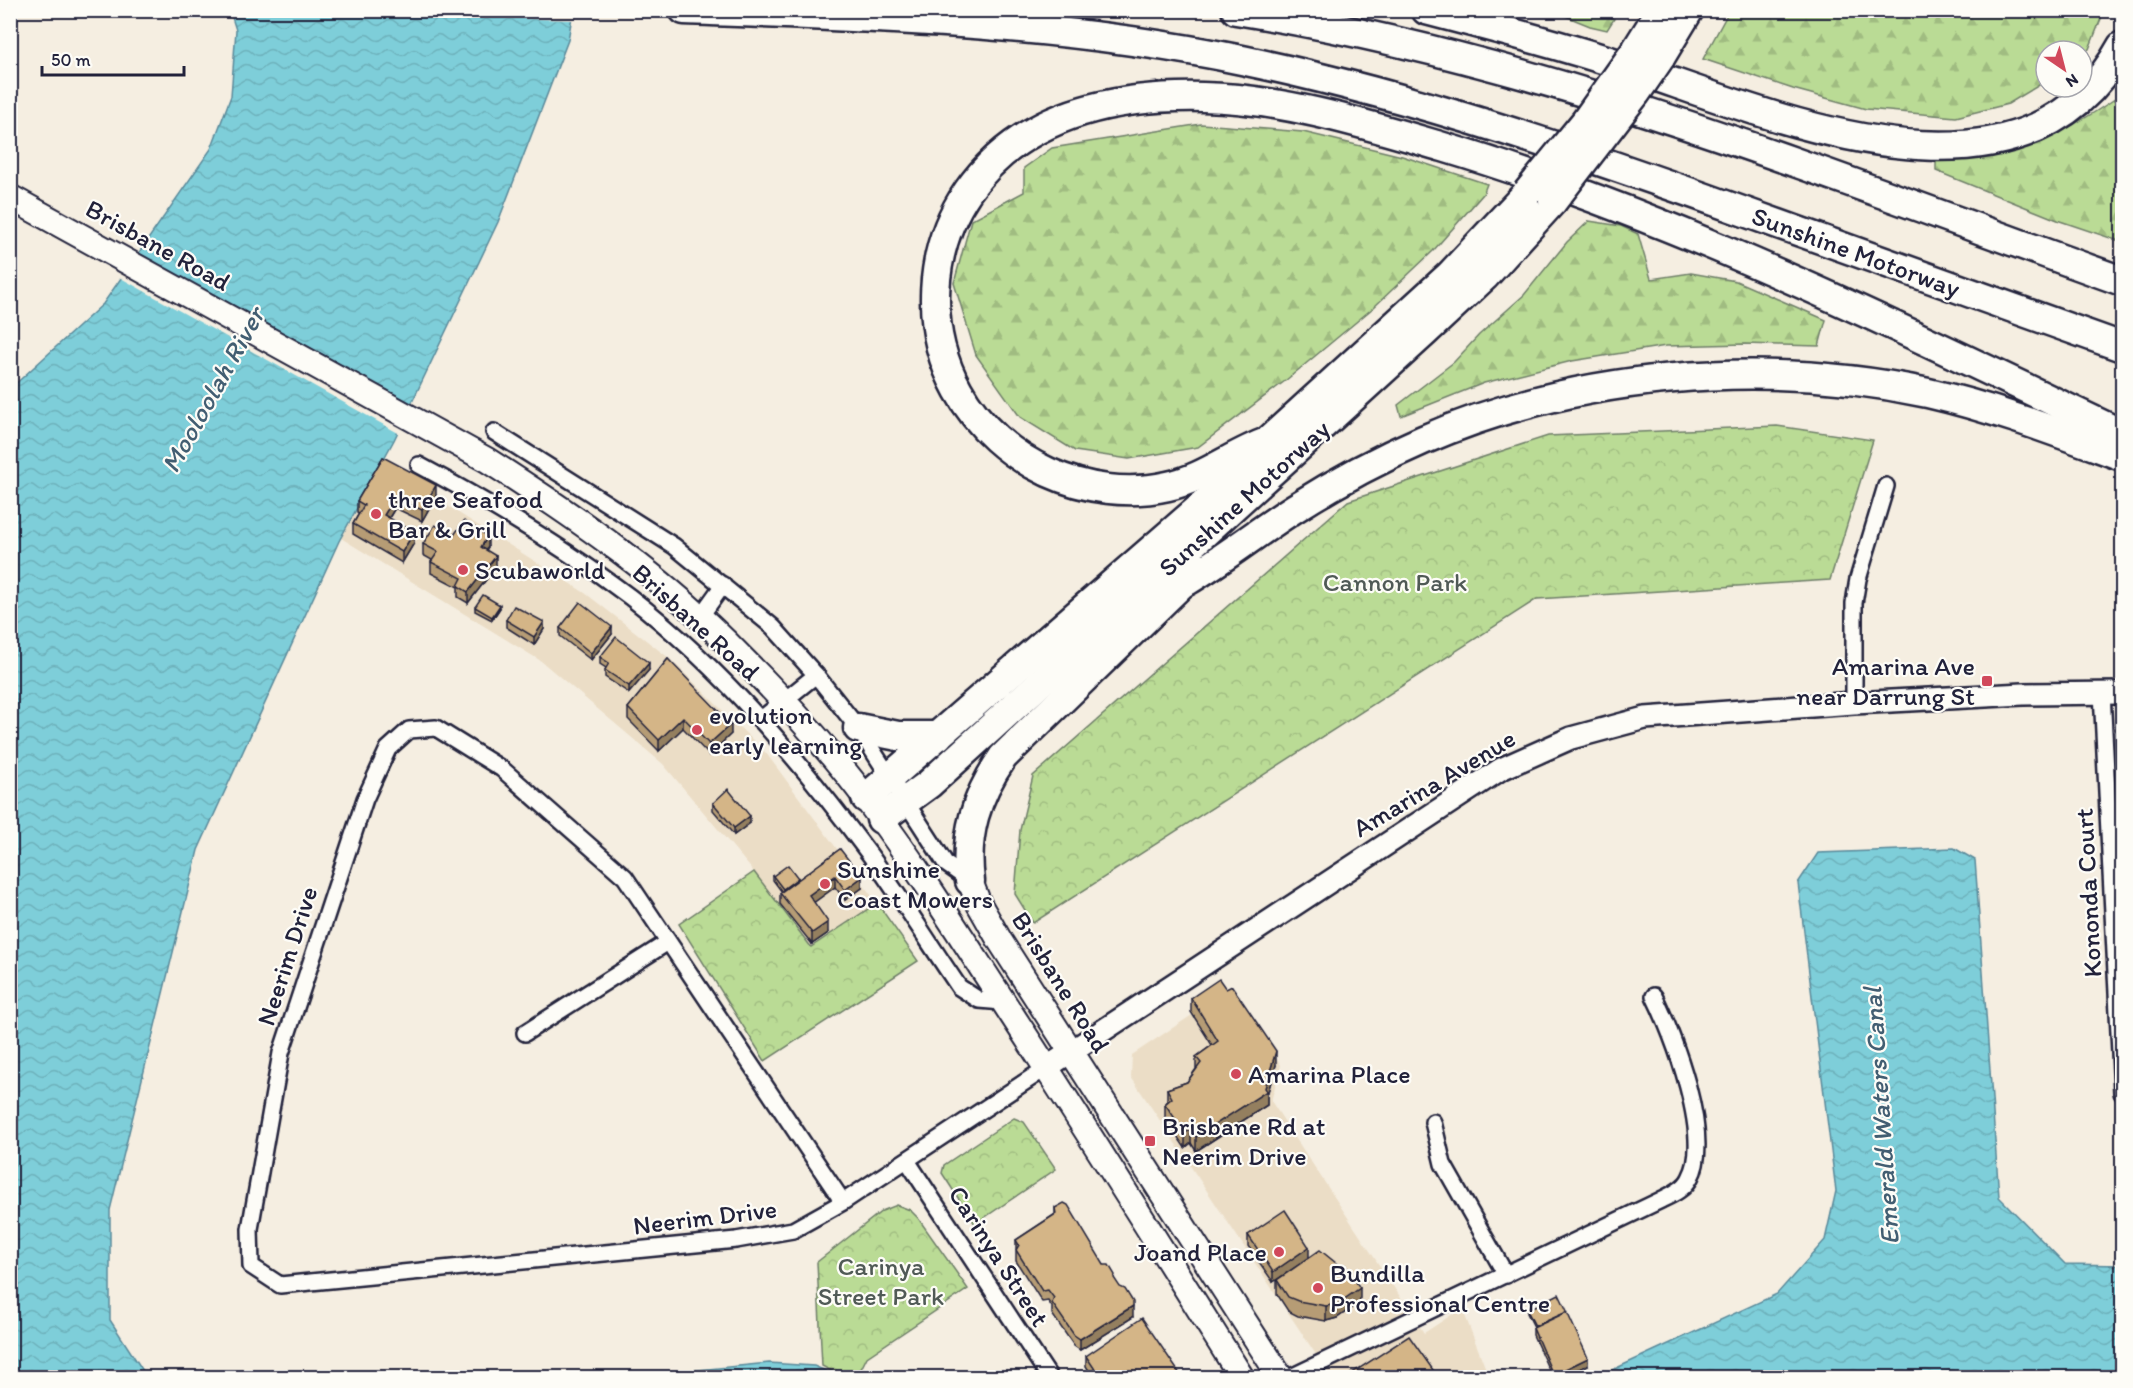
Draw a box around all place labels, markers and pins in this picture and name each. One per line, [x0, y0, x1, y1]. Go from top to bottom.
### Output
place label: three Seafood Bar & Grill [388, 483, 543, 545]
marker: three Seafood Bar & Grill [369, 507, 383, 521]
place label: Scubaworld [475, 554, 605, 586]
marker: Scubaworld [456, 563, 470, 577]
place label: Amarina Ave near Darrung St [1796, 650, 1975, 712]
marker: Amarina Ave near Darrung St [1980, 674, 1994, 688]
place label: evolution early learning [709, 699, 863, 761]
marker: evolution early learning [690, 723, 704, 737]
place label: Sunshine Coast Mowers [837, 853, 993, 915]
marker: Sunshine Coast Mowers [818, 877, 832, 891]
place label: Amarina Place [1248, 1058, 1411, 1090]
marker: Amarina Place [1229, 1067, 1243, 1081]
place label: Brisbane Rd at Neerim Drive [1162, 1110, 1326, 1172]
marker: Brisbane Rd at Neerim Drive [1143, 1134, 1157, 1148]
place label: Joand Place [1134, 1236, 1267, 1268]
marker: Joand Place [1272, 1245, 1286, 1259]
place label: Bundilla Professional Centre [1330, 1257, 1550, 1319]
marker: Bundilla Professional Centre [1311, 1281, 1325, 1295]

